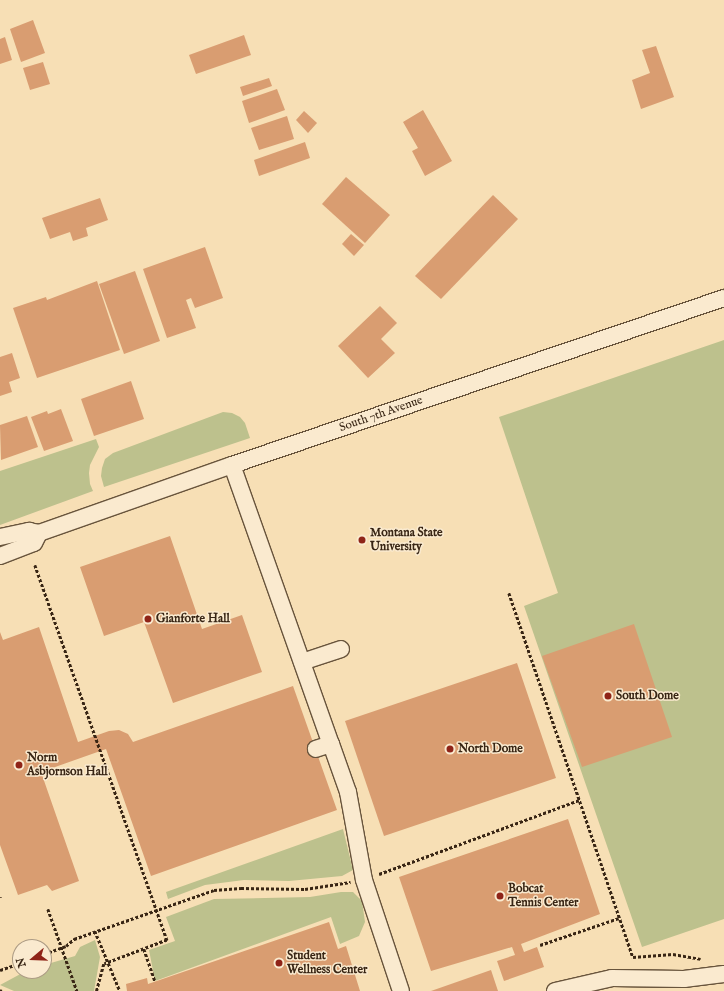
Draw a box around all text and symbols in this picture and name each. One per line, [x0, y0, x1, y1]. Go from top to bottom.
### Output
street label: South 7th Avenue [337, 393, 425, 435]
place label: Montana State University [370, 526, 443, 554]
marker: Montana State University [357, 535, 367, 545]
place label: Gianforte Hall [156, 612, 230, 626]
marker: Gianforte Hall [143, 614, 153, 624]
place label: South Dome [616, 689, 679, 703]
marker: South Dome [603, 691, 613, 701]
place label: North Dome [458, 742, 523, 756]
marker: North Dome [445, 744, 455, 754]
place label: Norm Asbjornson Hall [27, 751, 107, 779]
marker: Norm Asbjornson Hall [14, 760, 24, 770]
place label: Bobcat Tennis Center [508, 882, 579, 910]
marker: Bobcat Tennis Center [495, 891, 505, 901]
north arrow [12, 939, 52, 979]
place label: Student Wellness Center [287, 949, 367, 977]
text: N [13, 956, 30, 969]
marker: Student Wellness Center [274, 958, 284, 968]

